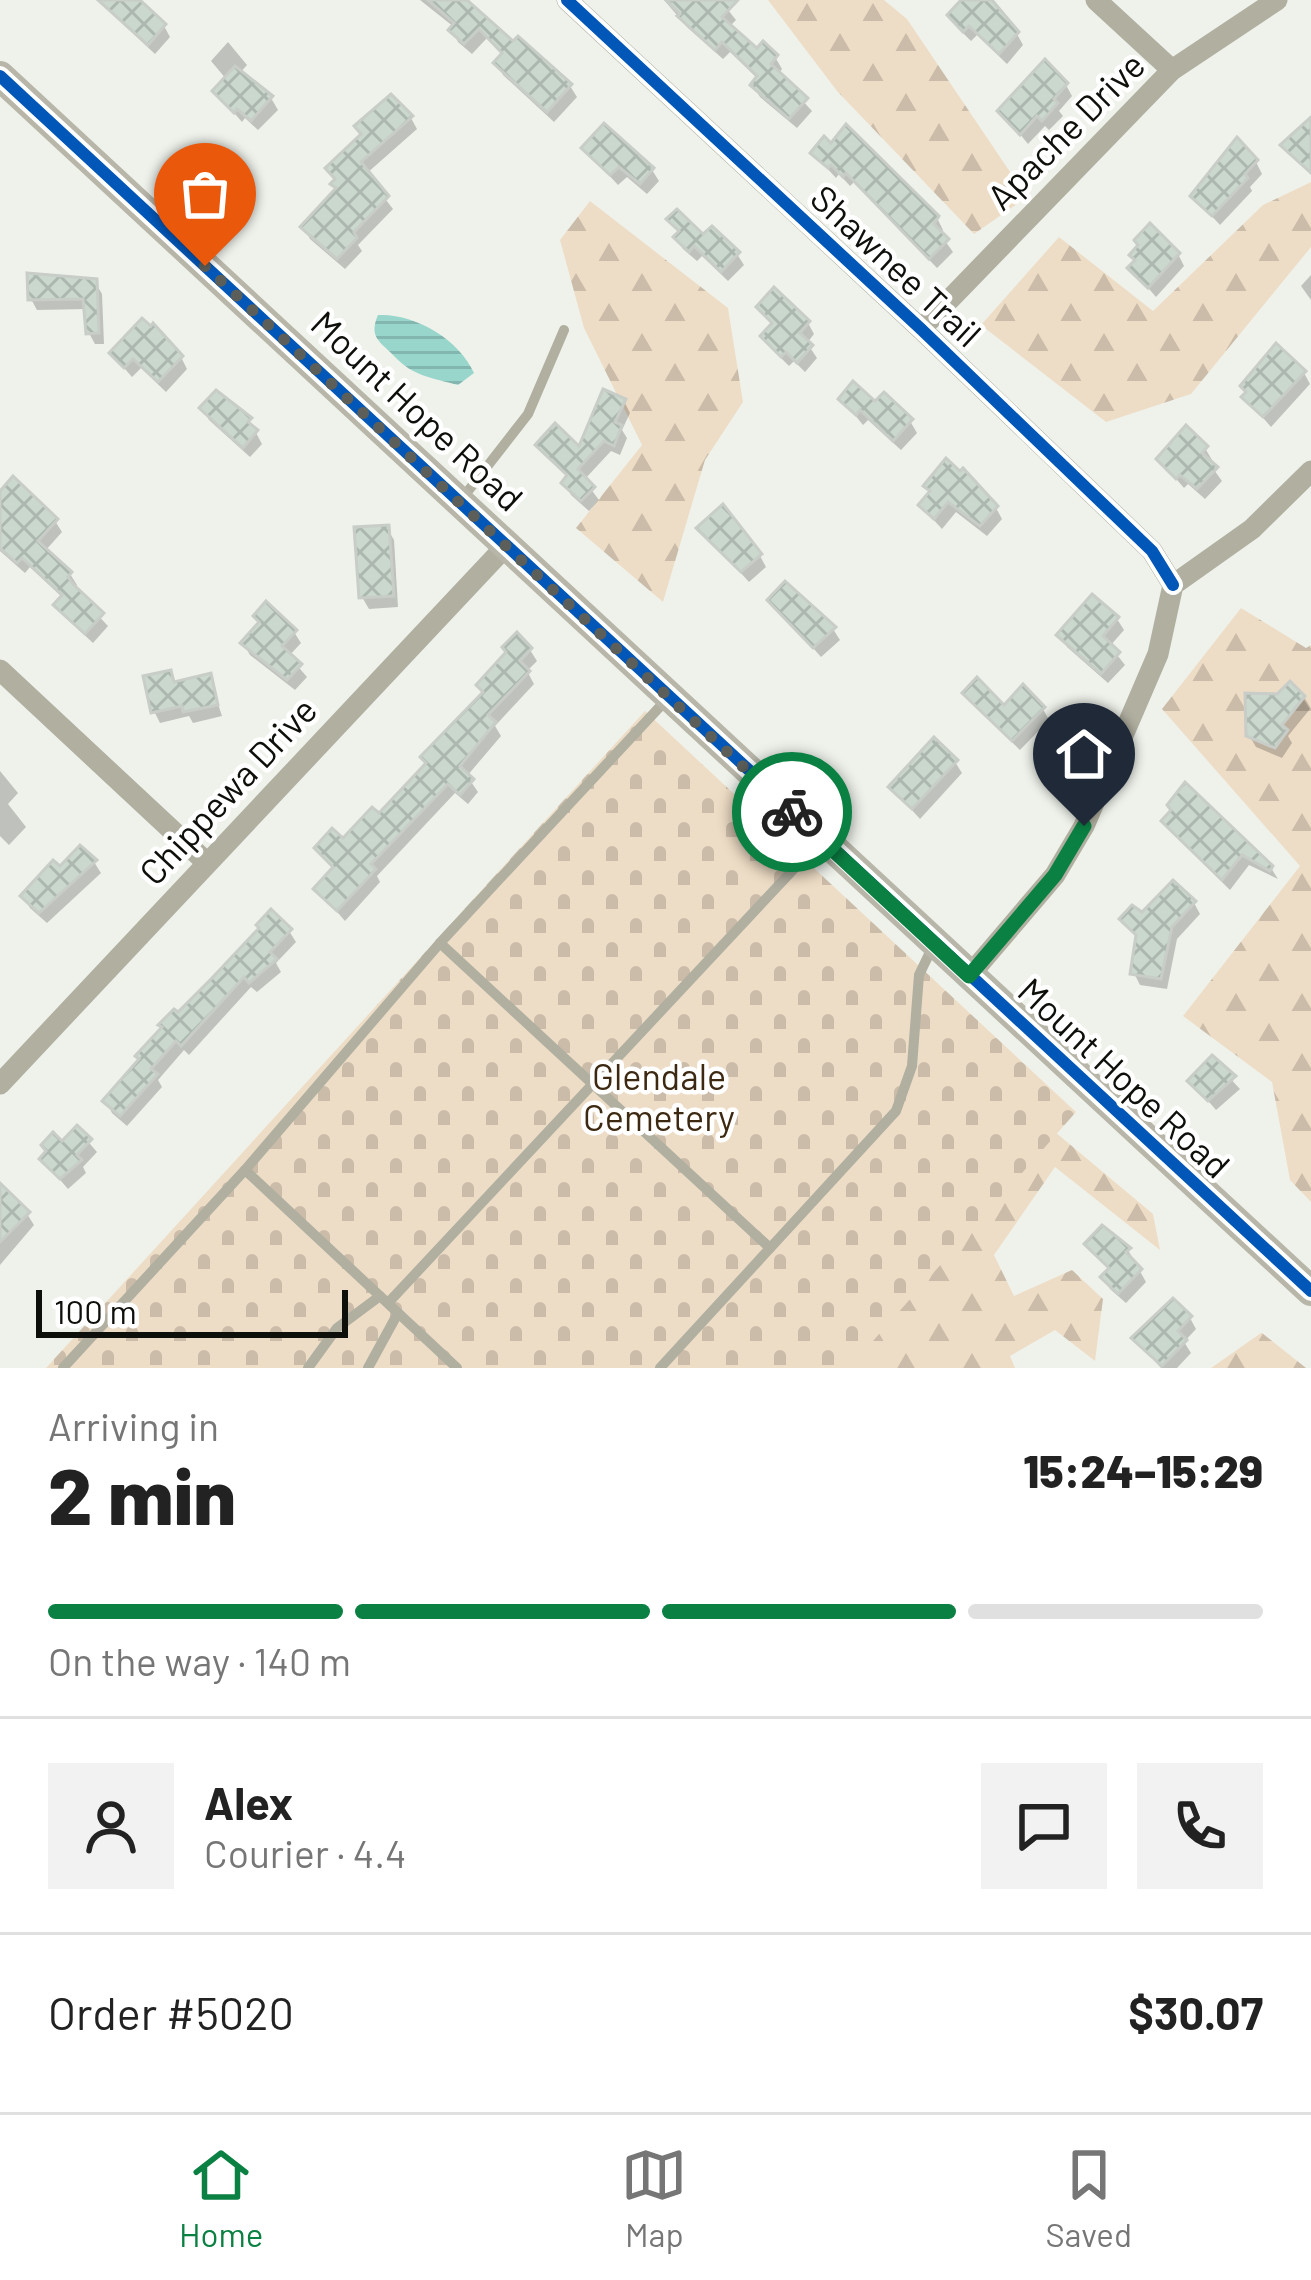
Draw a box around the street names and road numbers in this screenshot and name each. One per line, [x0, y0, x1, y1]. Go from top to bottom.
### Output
street label: Apache Drive [977, 42, 1152, 217]
street label: Shawnee Trail [803, 175, 991, 355]
street label: Mount Hope Road [303, 301, 533, 519]
street label: Chippewa Drive [129, 688, 324, 892]
street label: Mount Hope Road [1010, 968, 1240, 1186]

